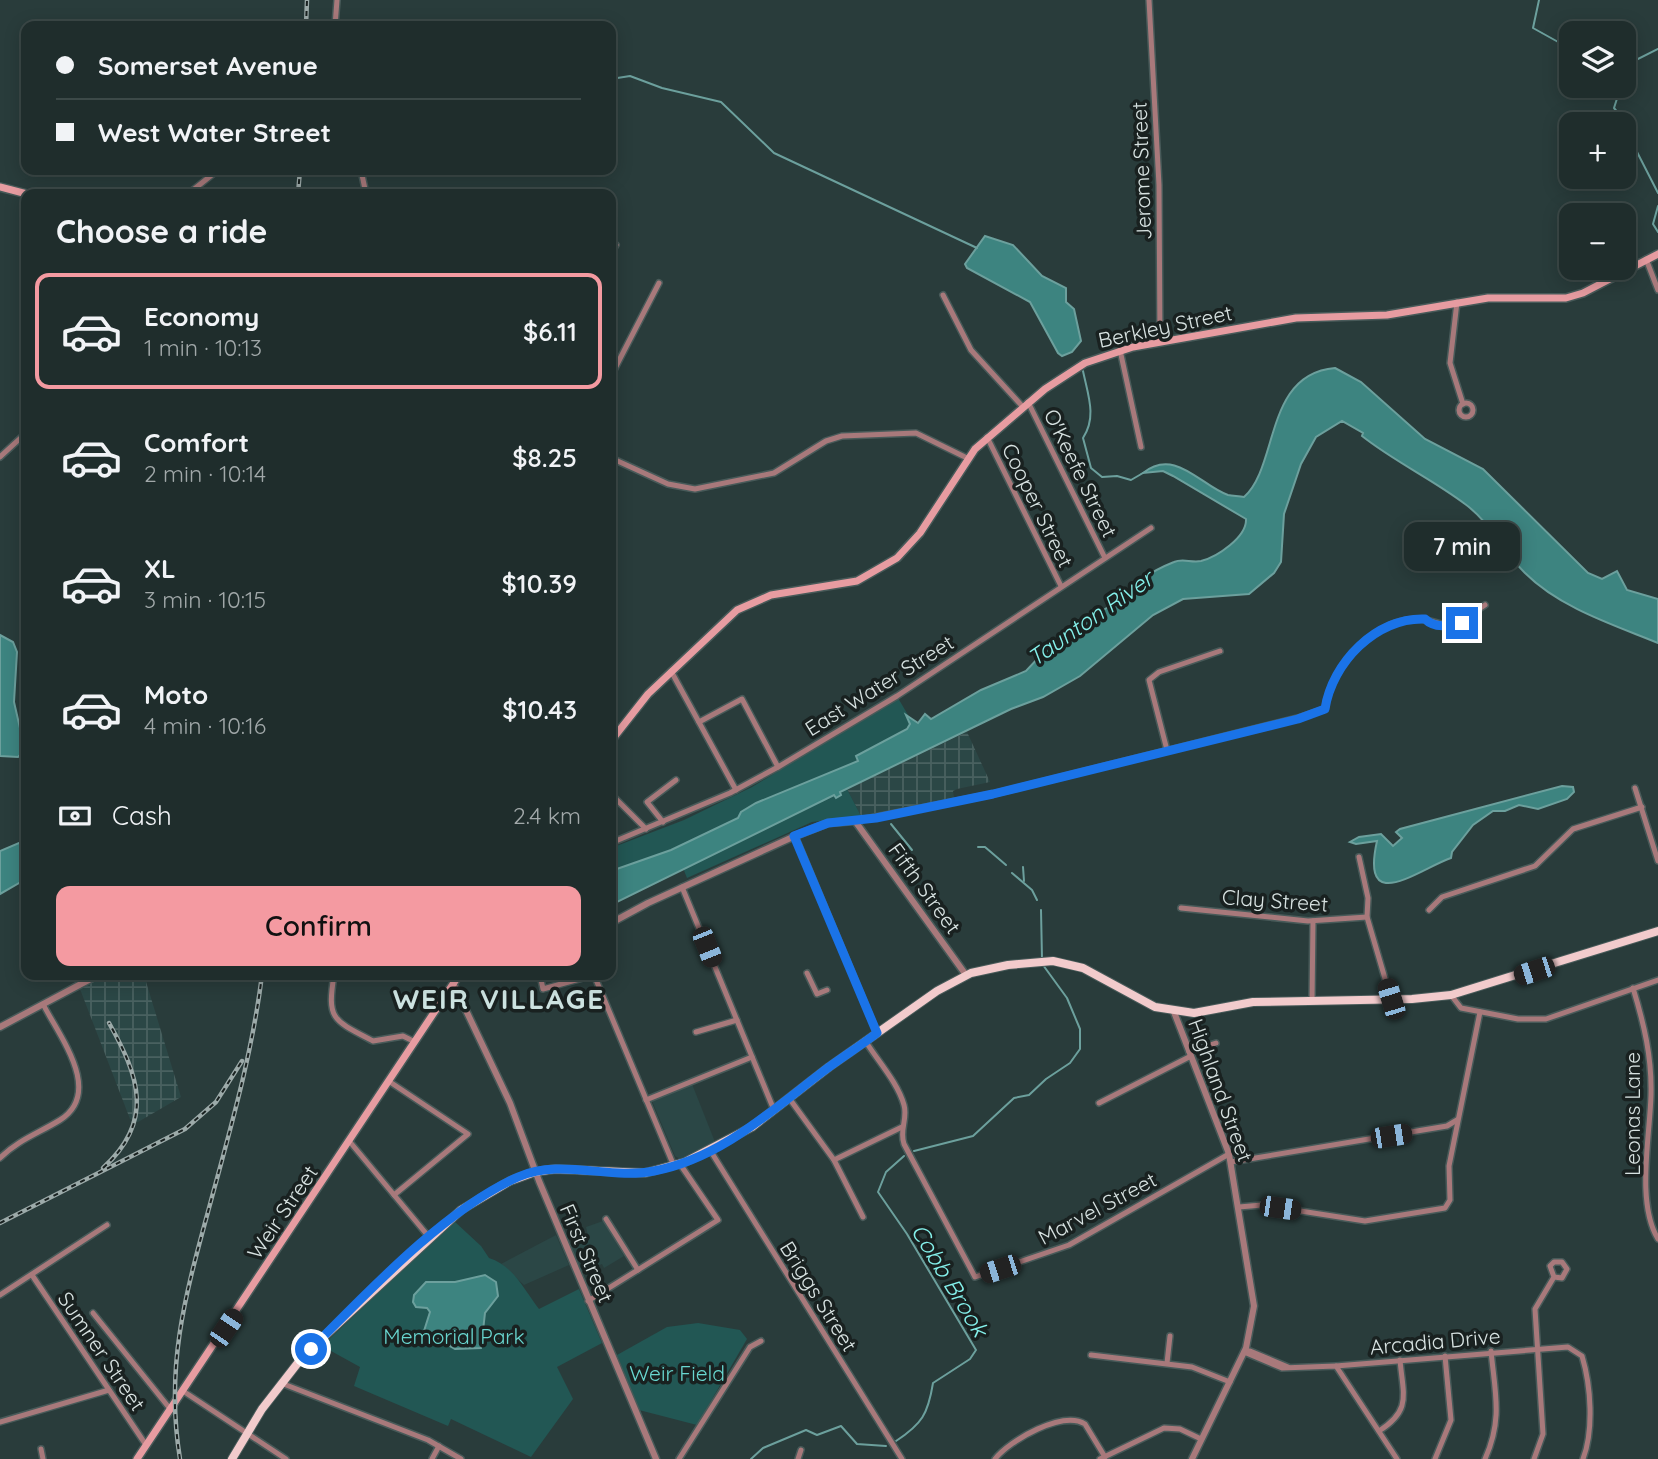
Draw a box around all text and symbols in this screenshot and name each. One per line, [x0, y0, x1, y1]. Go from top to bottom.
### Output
map controls [1559, 21, 1636, 280]
button: layers [1559, 21, 1636, 98]
text: Somerset Avenue [98, 49, 318, 82]
street label: Jerome Street [1126, 101, 1156, 241]
button: + [1559, 112, 1636, 189]
text: West Water Street [98, 116, 331, 149]
button: − [1559, 203, 1636, 280]
text: Choose a ride [56, 211, 268, 251]
street label: Berkley Street [1096, 299, 1234, 353]
icon: car [60, 300, 123, 363]
text: Economy [144, 300, 259, 333]
text: $6.11 [523, 315, 577, 348]
text: 1 min · 10:13 [144, 333, 262, 362]
street label: O'Keefe Street [1039, 405, 1123, 541]
icon: car [60, 426, 123, 489]
text: Comfort [144, 426, 249, 459]
street label: Cooper Street [997, 439, 1079, 571]
text: $8.25 [512, 441, 577, 474]
text: 2 min · 10:14 [144, 459, 266, 488]
callout: 7 min [1404, 522, 1520, 570]
text: 7 min [1433, 532, 1491, 561]
icon: car [60, 552, 123, 615]
text: XL [144, 552, 176, 585]
water label: Taunton River [1021, 562, 1161, 672]
text: $10.39 [502, 567, 577, 600]
text: 3 min · 10:15 [144, 585, 266, 614]
route end [1446, 607, 1478, 639]
street label: East Water Street [800, 629, 958, 741]
icon: car [60, 678, 123, 741]
text: Moto [144, 678, 208, 711]
text: $10.43 [502, 693, 577, 726]
text: 4 min · 10:16 [144, 711, 266, 740]
icon: cash [56, 797, 94, 835]
text: Cash [112, 799, 172, 832]
text: 2.4 km [513, 801, 581, 830]
street label: Fifth Street [883, 837, 967, 939]
street label: Clay Street [1221, 883, 1329, 917]
button: Confirm [56, 886, 581, 966]
car [690, 924, 725, 970]
car [1511, 955, 1558, 987]
car [1375, 976, 1408, 1022]
district label: WEIR VILLAGE [393, 981, 605, 1016]
street label: Highland Street [1183, 1015, 1259, 1165]
street label: Leonas Lane [1619, 1052, 1645, 1176]
car [1369, 1122, 1414, 1150]
street label: Weir Street [241, 1160, 323, 1264]
street label: Marvel Street [1033, 1166, 1161, 1250]
car [1258, 1195, 1303, 1221]
street label: First Street [555, 1200, 619, 1306]
water label: Cobb Brook [905, 1218, 996, 1343]
street label: Briggs Street [775, 1236, 863, 1356]
car [977, 1253, 1024, 1285]
street label: Sumner Street [53, 1286, 151, 1416]
car [206, 1305, 247, 1351]
street label: Arcadia Drive [1369, 1322, 1501, 1360]
park label: Memorial Park [383, 1323, 525, 1349]
route start [295, 1333, 327, 1365]
park label: Weir Field [629, 1360, 725, 1386]

